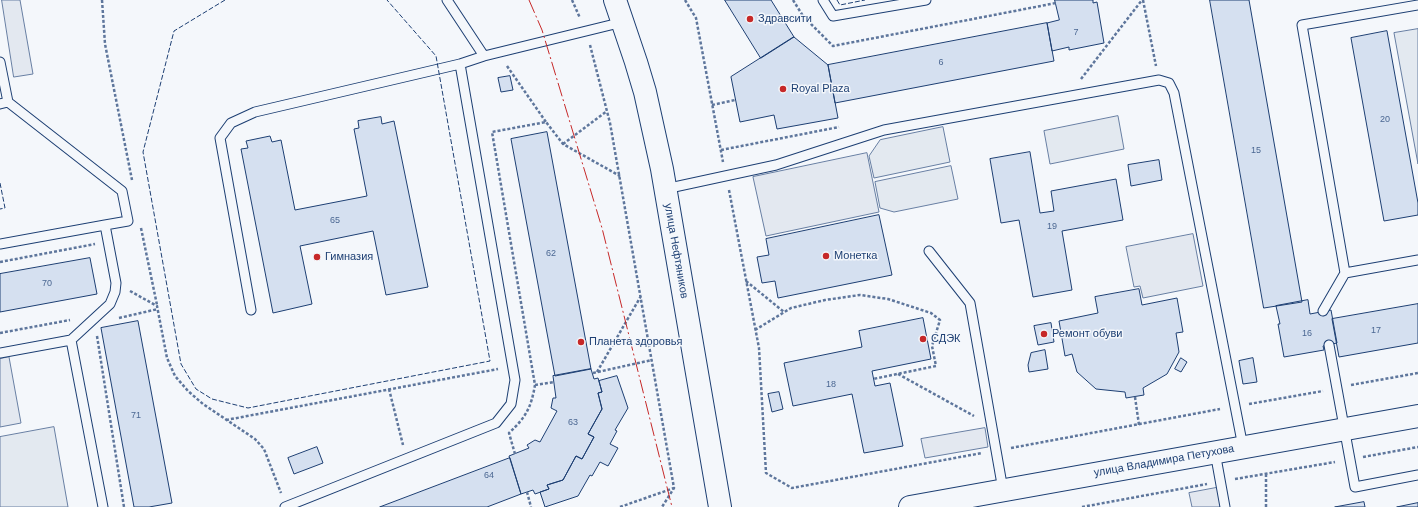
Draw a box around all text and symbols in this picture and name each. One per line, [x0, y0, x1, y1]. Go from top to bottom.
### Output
place label: Здравсити [758, 12, 812, 26]
marker: Здравсити [745, 14, 755, 24]
house number: 7 [1073, 28, 1079, 38]
house number: 6 [938, 58, 944, 68]
place label: Royal Plaza [791, 82, 850, 96]
marker: Royal Plaza [778, 84, 788, 94]
house number: 20 [1380, 115, 1390, 125]
house number: 15 [1251, 146, 1261, 156]
street label: улица Нефтяников [661, 202, 691, 300]
house number: 65 [330, 216, 340, 226]
house number: 19 [1047, 222, 1057, 232]
house number: 62 [546, 249, 556, 259]
place label: Монетка [834, 249, 877, 263]
place label: Гимназия [325, 250, 373, 264]
marker: Монетка [821, 251, 831, 261]
marker: Гимназия [312, 252, 322, 262]
house number: 70 [42, 279, 52, 289]
house number: 17 [1371, 326, 1381, 336]
place label: Ремонт обуви [1052, 327, 1122, 341]
marker: Ремонт обуви [1039, 329, 1049, 339]
house number: 16 [1302, 329, 1312, 339]
place label: СДЭК [931, 332, 960, 346]
marker: СДЭК [918, 334, 928, 344]
place label: Планета здоровья [589, 335, 682, 349]
marker: Планета здоровья [576, 337, 586, 347]
house number: 18 [826, 380, 836, 390]
house number: 71 [131, 411, 141, 421]
house number: 63 [568, 418, 578, 428]
street label: улица Владимира Петухова [1093, 442, 1235, 480]
house number: 64 [484, 471, 494, 481]

